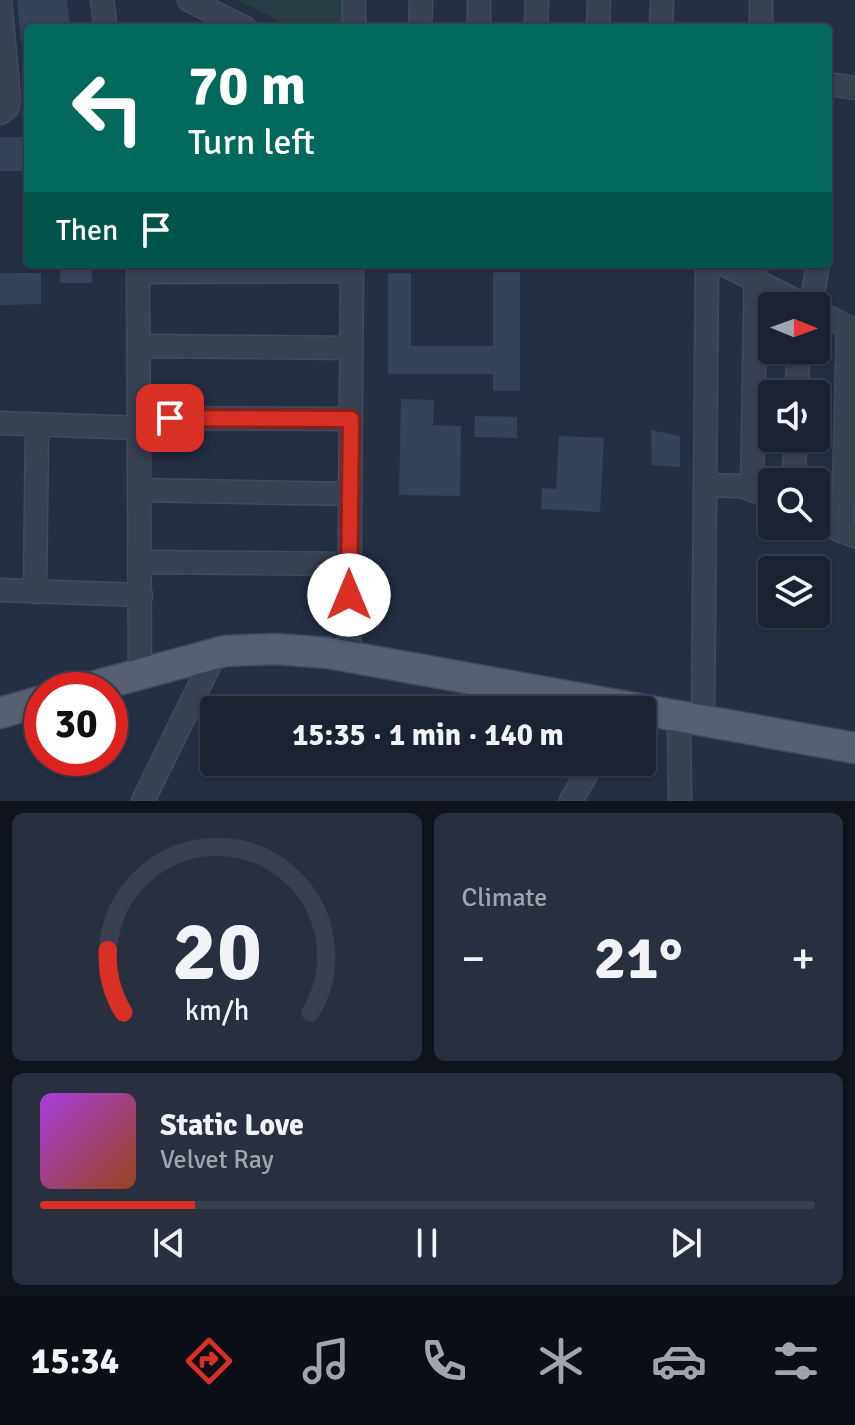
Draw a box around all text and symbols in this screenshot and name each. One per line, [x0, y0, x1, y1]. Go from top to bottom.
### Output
text: 70 m [188, 51, 306, 120]
icon: left [56, 56, 160, 160]
text: Turn left [188, 120, 315, 165]
icon: arrive [134, 208, 178, 252]
text: Then [56, 212, 118, 249]
north arrow [758, 292, 830, 364]
map controls [758, 292, 830, 628]
button: sound [758, 380, 830, 452]
pin [136, 384, 204, 452]
icon: arrive [148, 396, 192, 440]
button: search [758, 468, 830, 540]
position arrow [307, 553, 391, 637]
button: layers [758, 556, 830, 628]
speed limit sign: 30 [24, 672, 128, 776]
text: 15:35 · 1 min · 140 m [292, 717, 564, 754]
text: Climate [462, 882, 547, 914]
text: 20 [172, 901, 262, 1003]
text: 21° [594, 922, 683, 996]
text: − [462, 932, 485, 986]
text: + [791, 932, 815, 986]
text: km/h [184, 993, 249, 1028]
text: Static Love [160, 1107, 304, 1144]
text: Velvet Ray [160, 1144, 274, 1176]
icon: previous [147, 1221, 191, 1265]
icon: pause [405, 1221, 449, 1265]
icon: next [664, 1221, 708, 1265]
icon: directions [181, 1333, 237, 1389]
icon: music [298, 1333, 354, 1389]
icon: phone [416, 1333, 472, 1389]
icon: climate [533, 1333, 589, 1389]
icon: car [651, 1333, 707, 1389]
icon: filters [768, 1333, 824, 1389]
text: 15:34 [31, 1339, 119, 1384]

